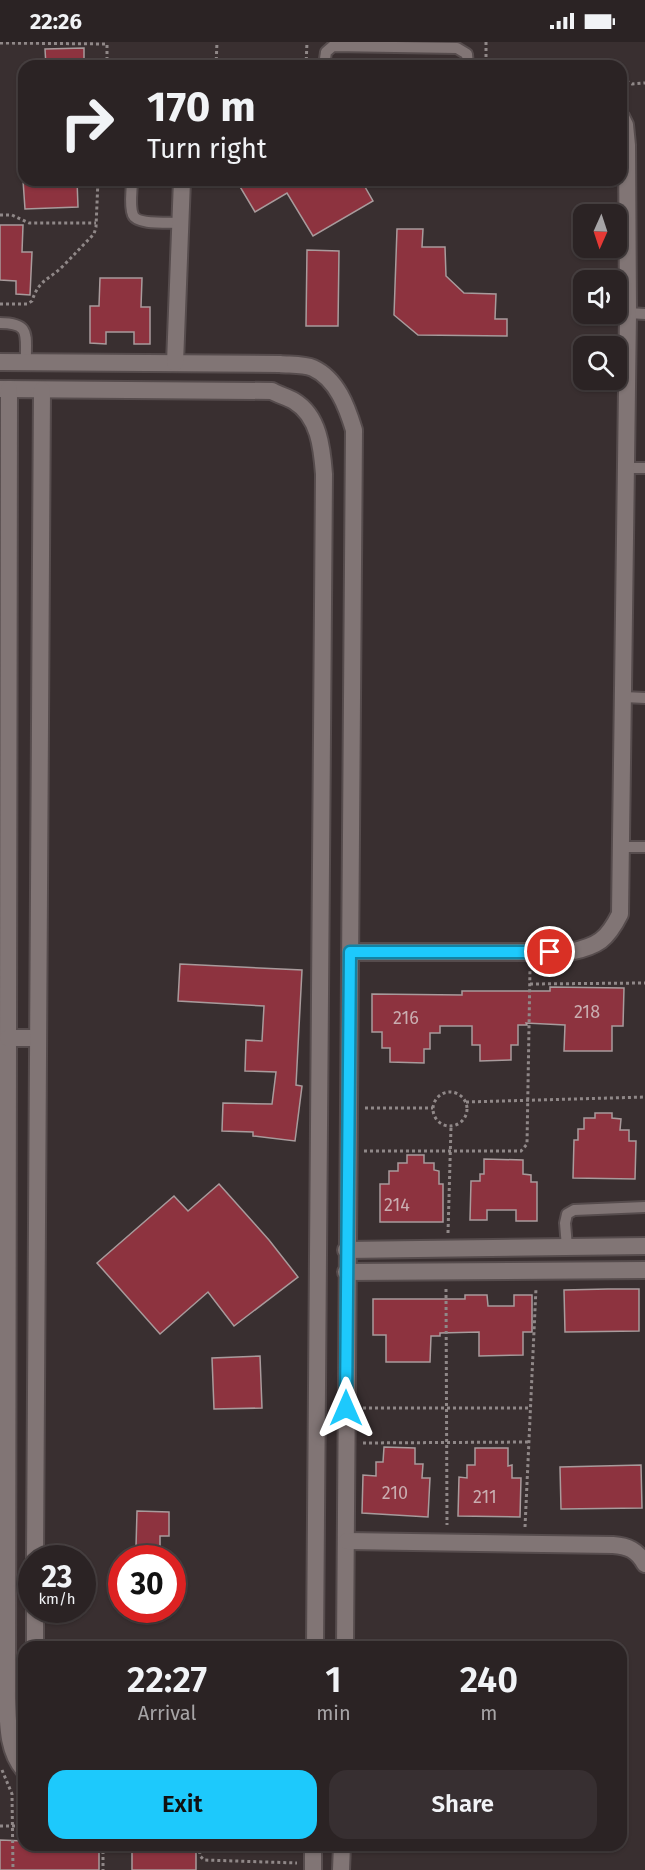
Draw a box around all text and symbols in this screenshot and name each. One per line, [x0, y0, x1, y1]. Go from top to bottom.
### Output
text: 22:26 [30, 8, 82, 35]
text: 170 m [147, 82, 256, 132]
icon: right [48, 84, 126, 162]
text: Turn right [147, 133, 267, 165]
north arrow [573, 204, 627, 258]
map controls [573, 204, 627, 390]
button: sound [573, 270, 627, 324]
button: search [573, 336, 627, 390]
pin [524, 926, 575, 977]
icon: arrive [533, 935, 566, 968]
house number: 218 [574, 1001, 600, 1023]
house number: 216 [393, 1007, 419, 1029]
house number: 214 [384, 1194, 410, 1216]
position arrow [314, 1376, 378, 1440]
house number: 210 [382, 1482, 408, 1504]
house number: 211 [473, 1486, 497, 1508]
speed limit sign: 30 [108, 1545, 186, 1623]
text: 23 [42, 1559, 72, 1595]
text: km/h [38, 1590, 76, 1608]
text: 22:27 [127, 1658, 207, 1702]
text: 1 [325, 1658, 342, 1702]
text: 240 [460, 1658, 518, 1702]
text: Arrival [138, 1701, 196, 1725]
text: min [316, 1701, 351, 1725]
text: m [480, 1701, 497, 1725]
button: Exit [48, 1770, 317, 1839]
button: Share [329, 1770, 597, 1839]

